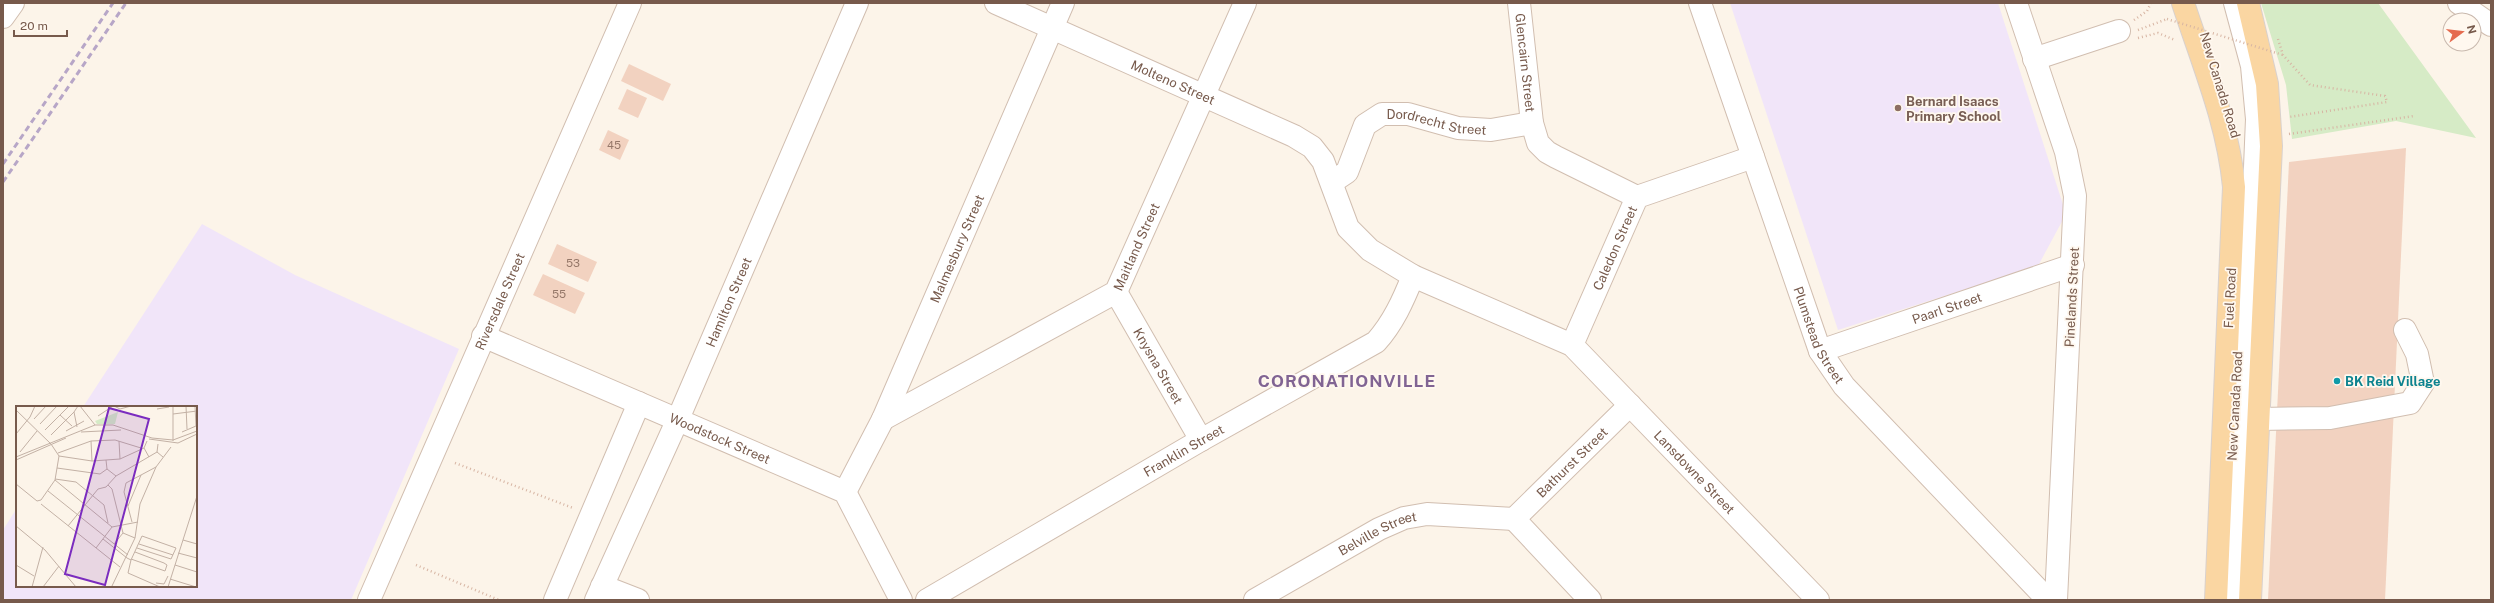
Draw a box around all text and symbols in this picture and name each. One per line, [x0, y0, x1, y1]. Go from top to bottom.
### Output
scale bar [14, 12, 67, 38]
street label: Glencairn Street [1513, 12, 1538, 113]
north arrow [2442, 12, 2482, 52]
text: 20 m [20, 19, 48, 33]
text: N [2465, 24, 2479, 35]
street label: New Canada Road [2197, 30, 2243, 140]
street label: Molteno Street [1129, 57, 1218, 107]
place label: Bernard Isaacs Primary School [1906, 94, 2001, 124]
marker: Bernard Isaacs Primary School [1893, 103, 1903, 113]
street label: Dordrecht Street [1386, 107, 1487, 137]
house number: 45 [607, 139, 621, 151]
street label: Malmesbury Street [927, 192, 987, 305]
street label: Maitland Street [1110, 200, 1162, 293]
street label: Caledon Street [1589, 203, 1640, 293]
street label: Pinelands Street [2062, 246, 2082, 348]
street label: Riversdale Street [472, 250, 527, 352]
street label: Hamilton Street [702, 255, 754, 349]
house number: 53 [566, 257, 580, 269]
street label: Fuel Road [2221, 267, 2239, 329]
street label: Plumstead Street [1791, 284, 1848, 386]
house number: 55 [552, 288, 566, 300]
street label: Paarl Street [1910, 289, 1984, 327]
street label: Knysna Street [1131, 325, 1186, 406]
street label: New Canada Road [2225, 351, 2245, 461]
district label: CORONATIONVILLE [1258, 371, 1436, 391]
place label: BK Reid Village [2345, 374, 2441, 389]
marker: BK Reid Village [2332, 376, 2342, 386]
inset map [16, 406, 197, 587]
street label: Woodstock Street [667, 410, 773, 466]
street label: Franklin Street [1141, 421, 1226, 480]
street label: Bathurst Street [1533, 424, 1610, 500]
street label: Lansdowne Street [1651, 427, 1738, 517]
street label: Belville Street [1336, 508, 1418, 558]

